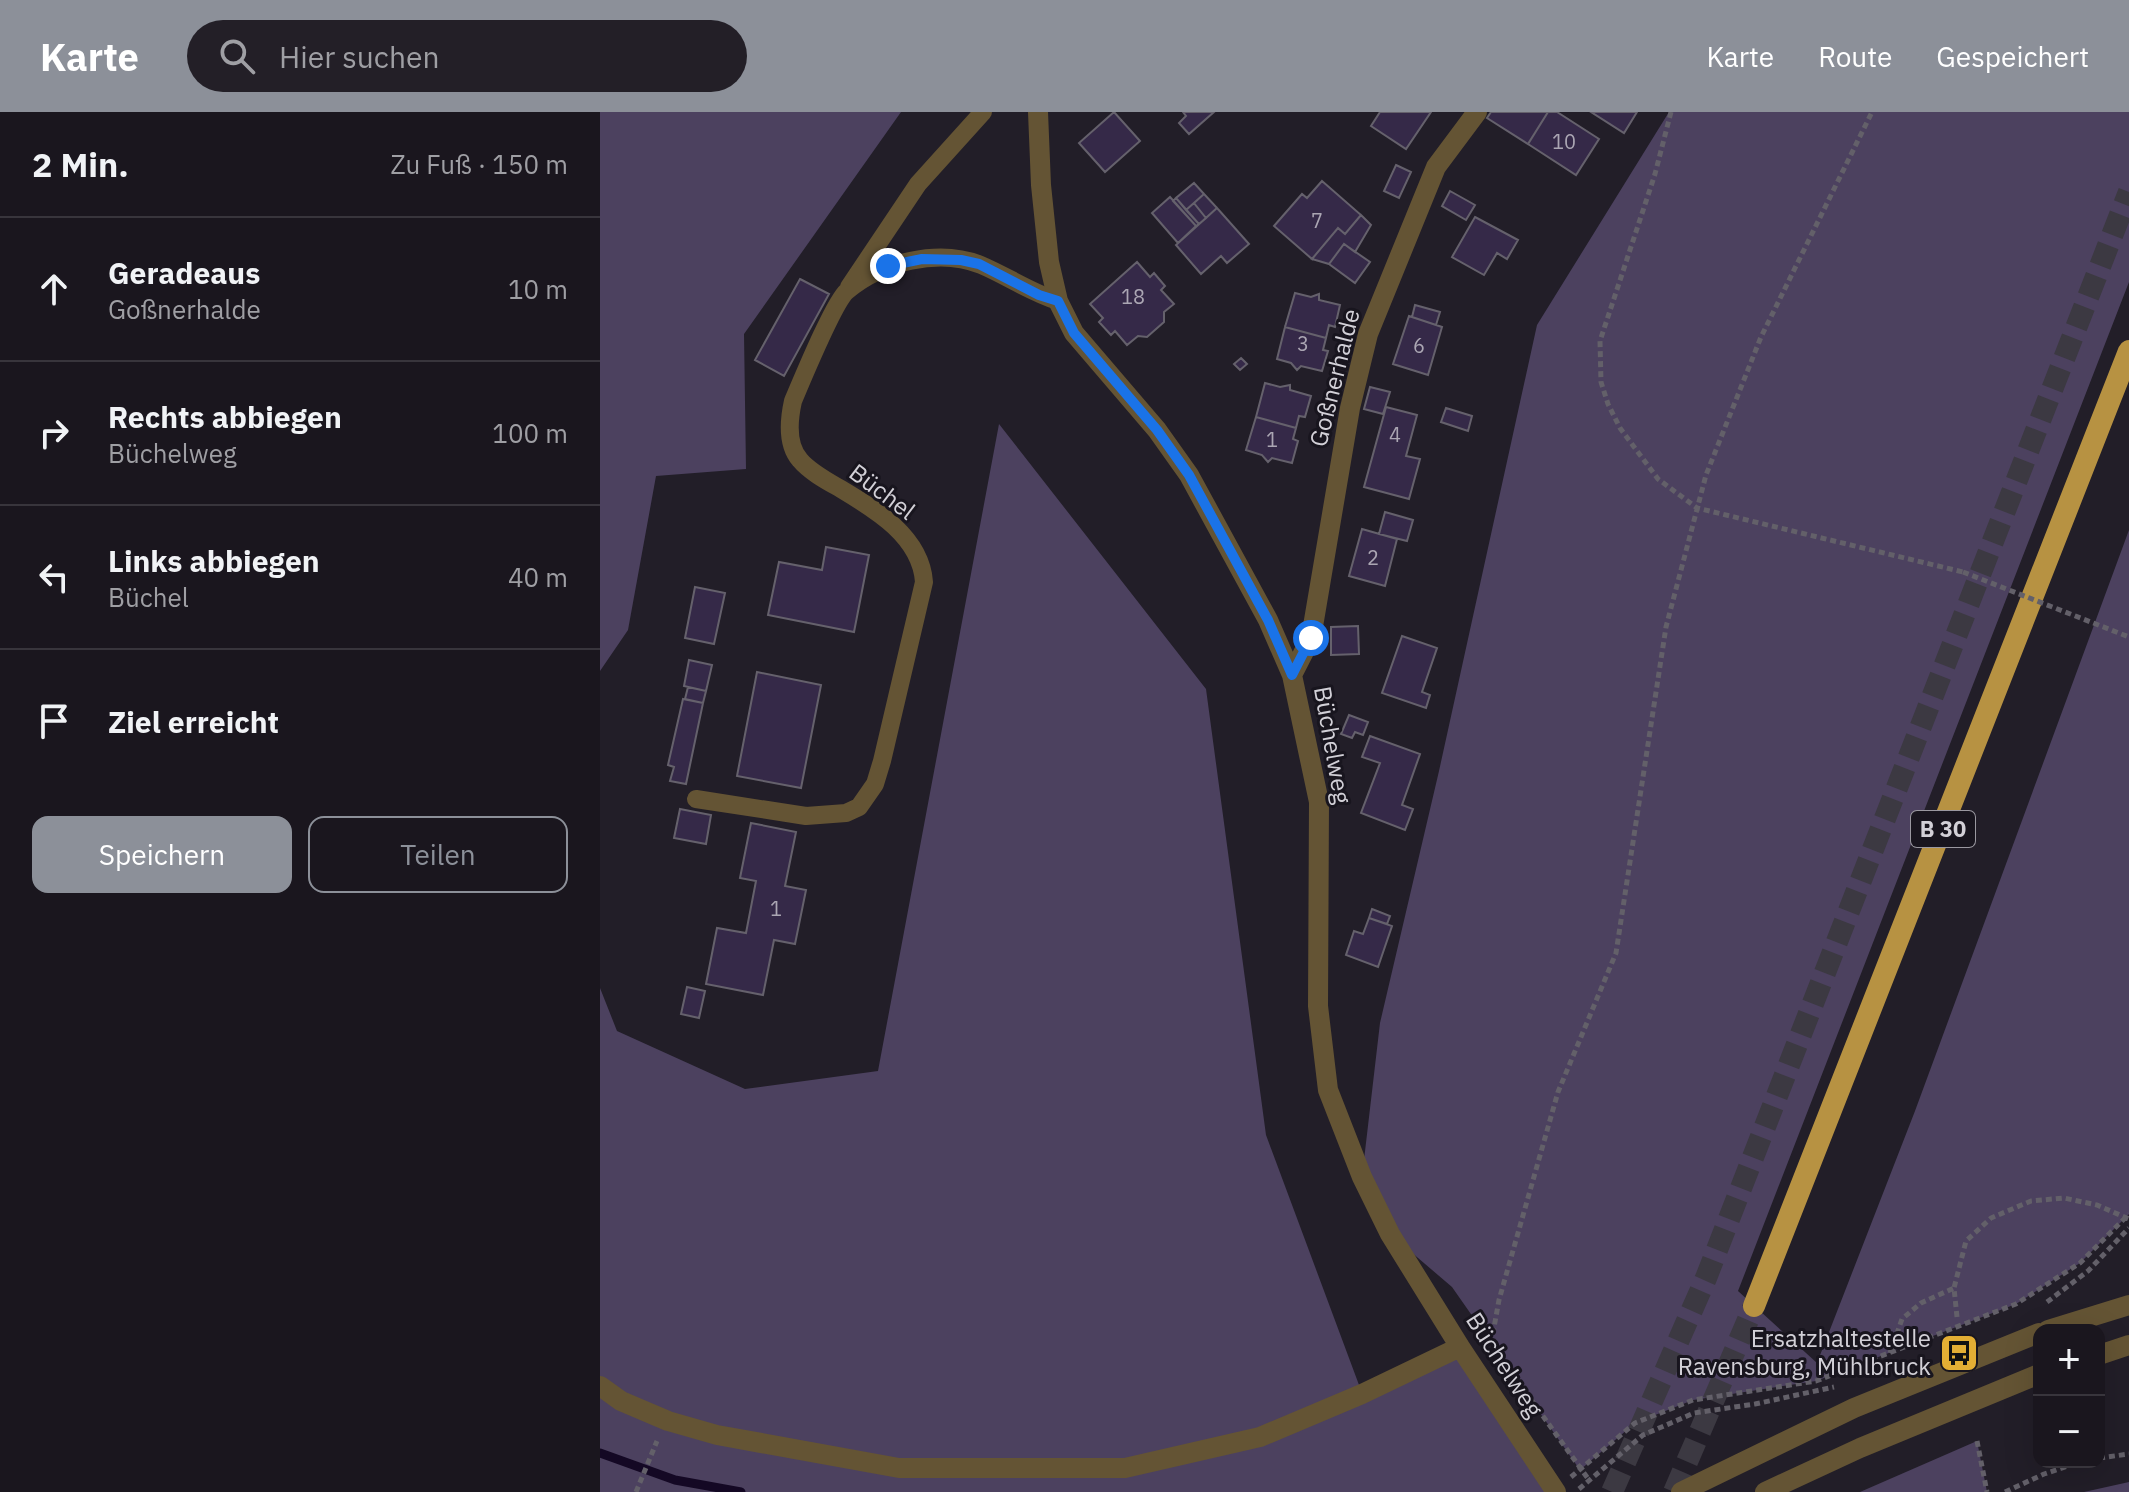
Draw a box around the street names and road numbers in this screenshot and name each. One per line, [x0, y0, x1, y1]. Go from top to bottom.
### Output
street label: Goßnerhalde [1301, 305, 1367, 450]
street label: Büchel [843, 456, 922, 526]
street label: Büchelweg [1307, 684, 1359, 806]
road number: B 30 [1911, 811, 1975, 847]
street label: Büchelweg [1459, 1306, 1551, 1423]

